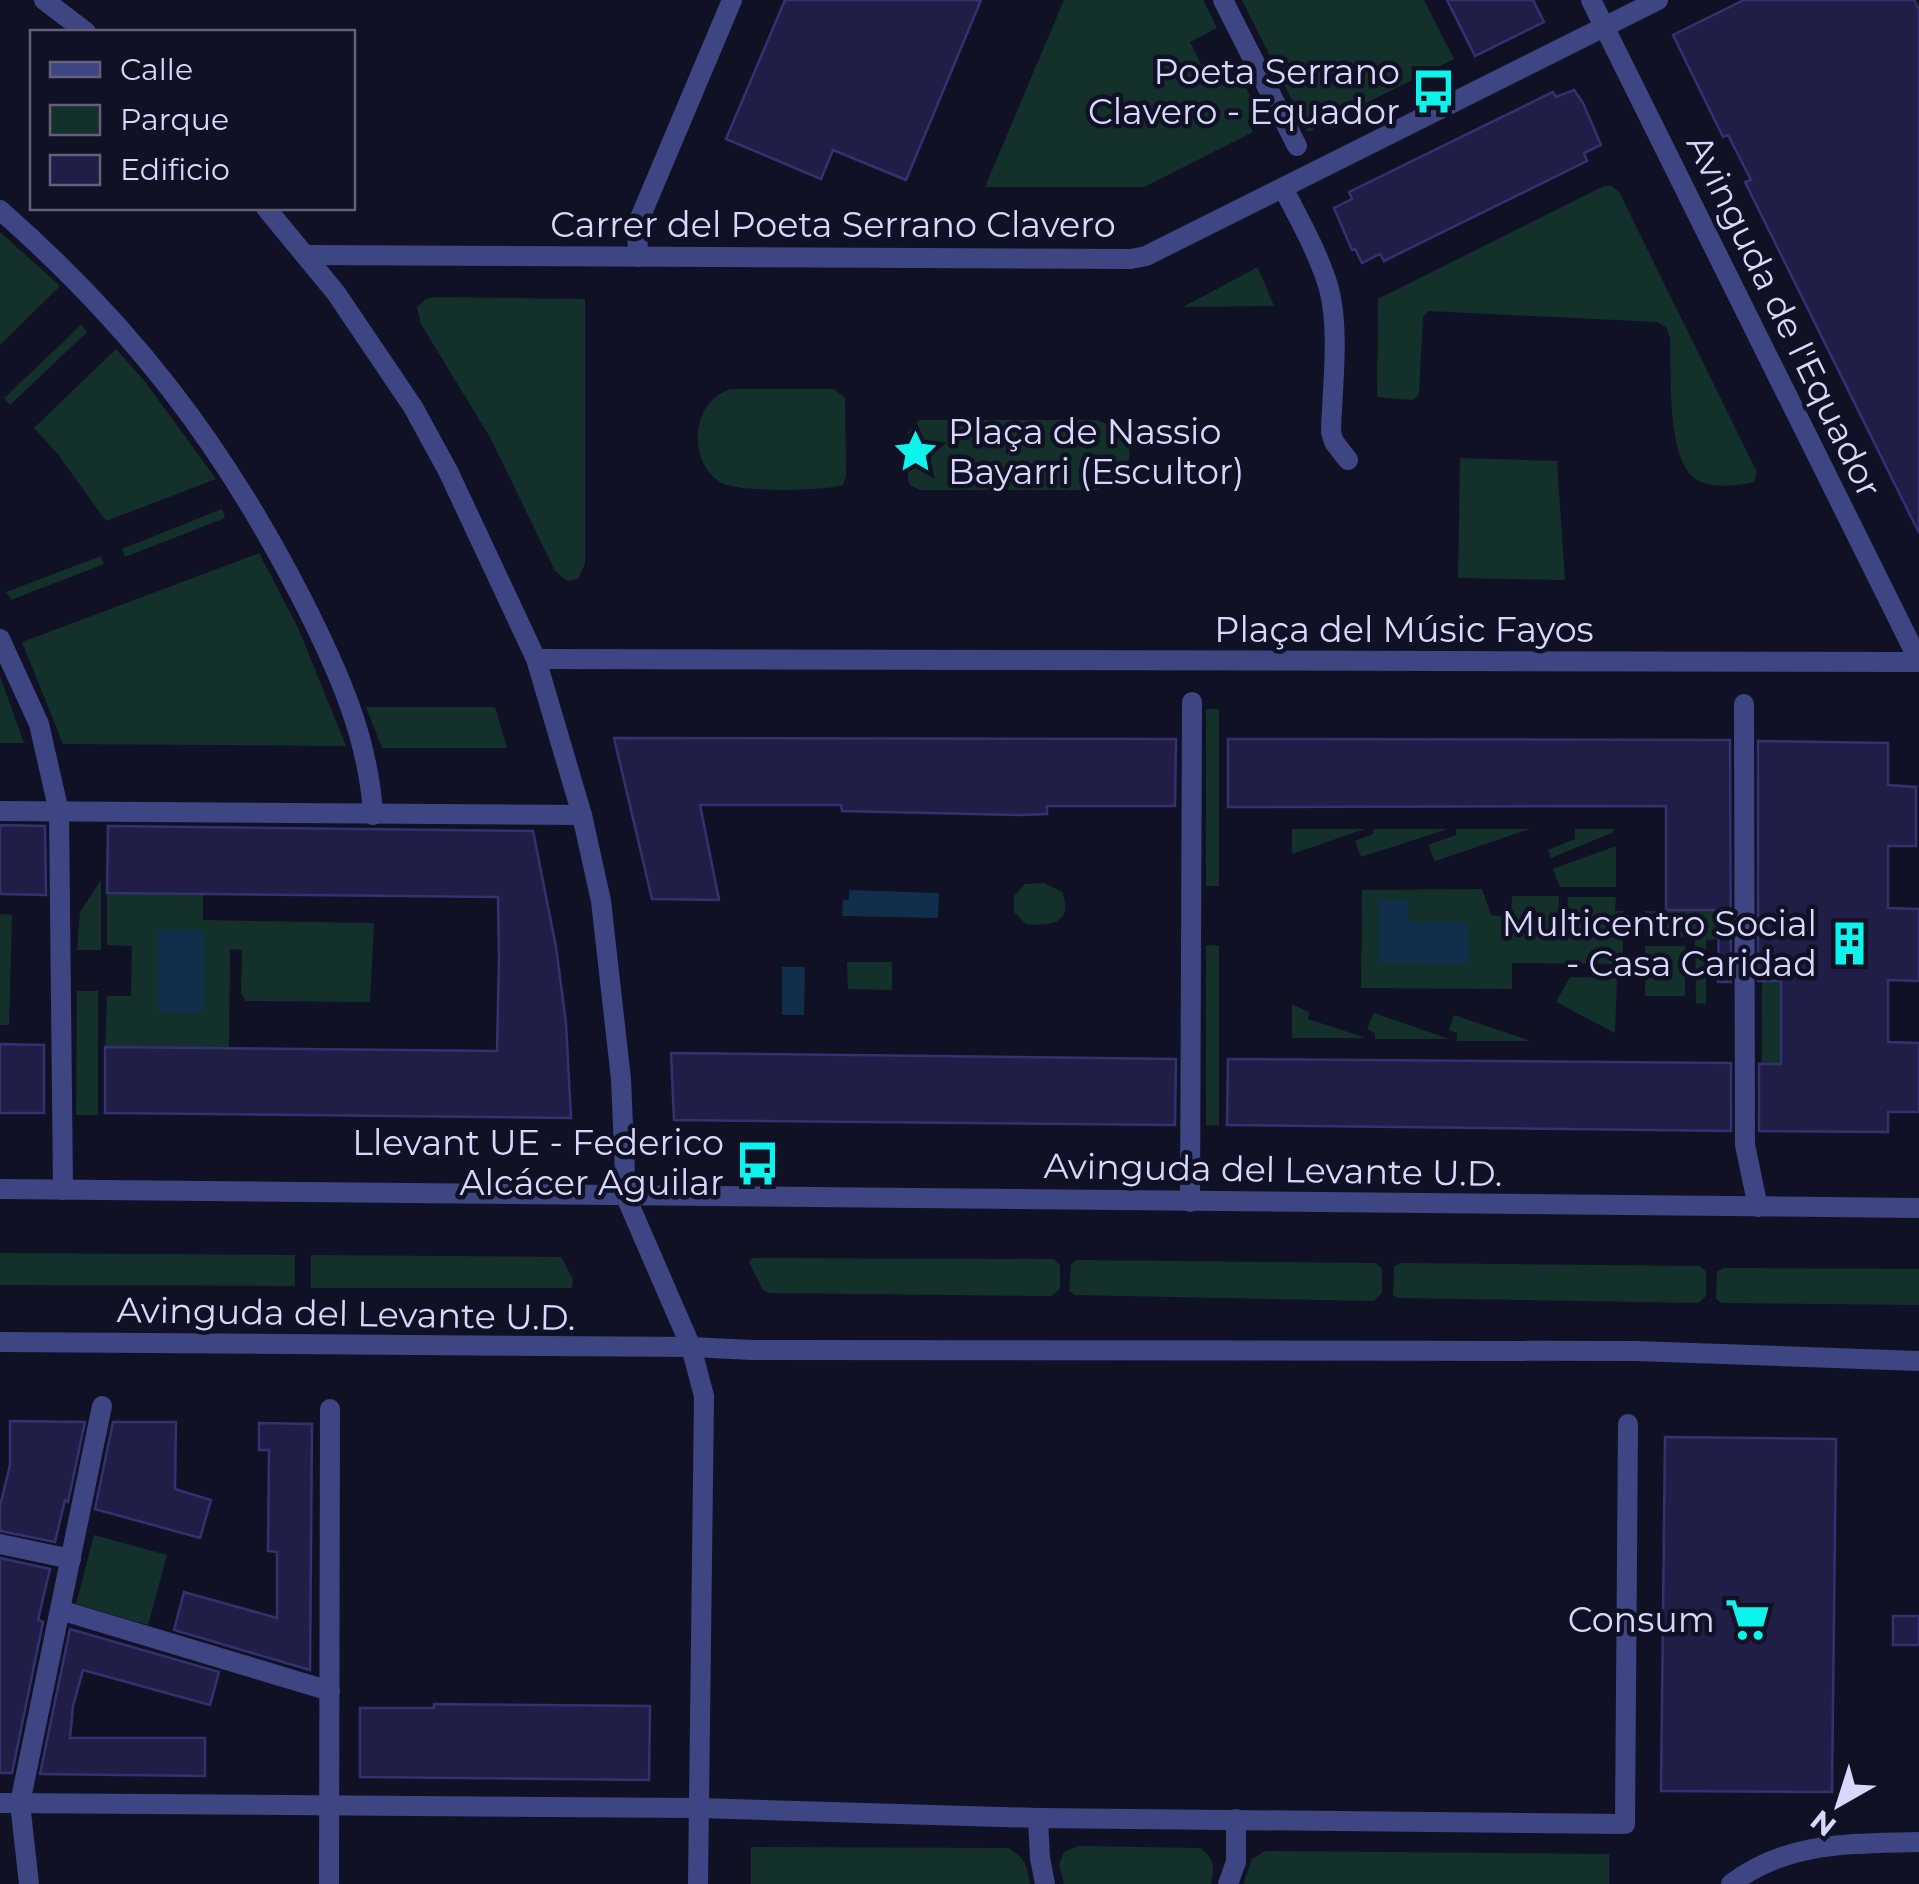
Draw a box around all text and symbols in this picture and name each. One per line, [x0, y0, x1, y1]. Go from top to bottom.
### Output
legend [30, 30, 355, 210]
place label: Poeta Serrano Clavero - Equador [1088, 50, 1400, 133]
text: Calle [120, 51, 193, 88]
bus stop icon: Poeta Serrano Clavero - Equador [1409, 68, 1457, 116]
text: Parque [120, 101, 229, 138]
street label: Avinguda de l'Equador [1678, 127, 1891, 504]
text: Edificio [120, 151, 230, 188]
street label: Carrer del Poeta Serrano Clavero [550, 203, 1116, 246]
place label: Plaça de Nassio Bayarri (Escultor) [948, 410, 1244, 493]
place icon: Plaça de Nassio Bayarri (Escultor) [891, 428, 939, 476]
street label: Plaça del Músic Fayos [1214, 608, 1594, 651]
place label: Multicentro Social - Casa Caridad [1502, 902, 1817, 985]
building icon: Multicentro Social - Casa Caridad [1826, 920, 1874, 968]
place label: Llevant UE - Federico Alcácer Aguilar [352, 1121, 724, 1204]
bus stop icon: Llevant UE - Federico Alcácer Aguilar [733, 1139, 781, 1187]
street label: Avinguda del Levante U.D. [1043, 1144, 1503, 1195]
street label: Avinguda del Levante U.D. [116, 1288, 576, 1339]
supermarket icon: Consum [1724, 1596, 1772, 1644]
place label: Consum [1568, 1598, 1715, 1641]
north arrow [1789, 1754, 1889, 1854]
text: N [1804, 1803, 1843, 1844]

